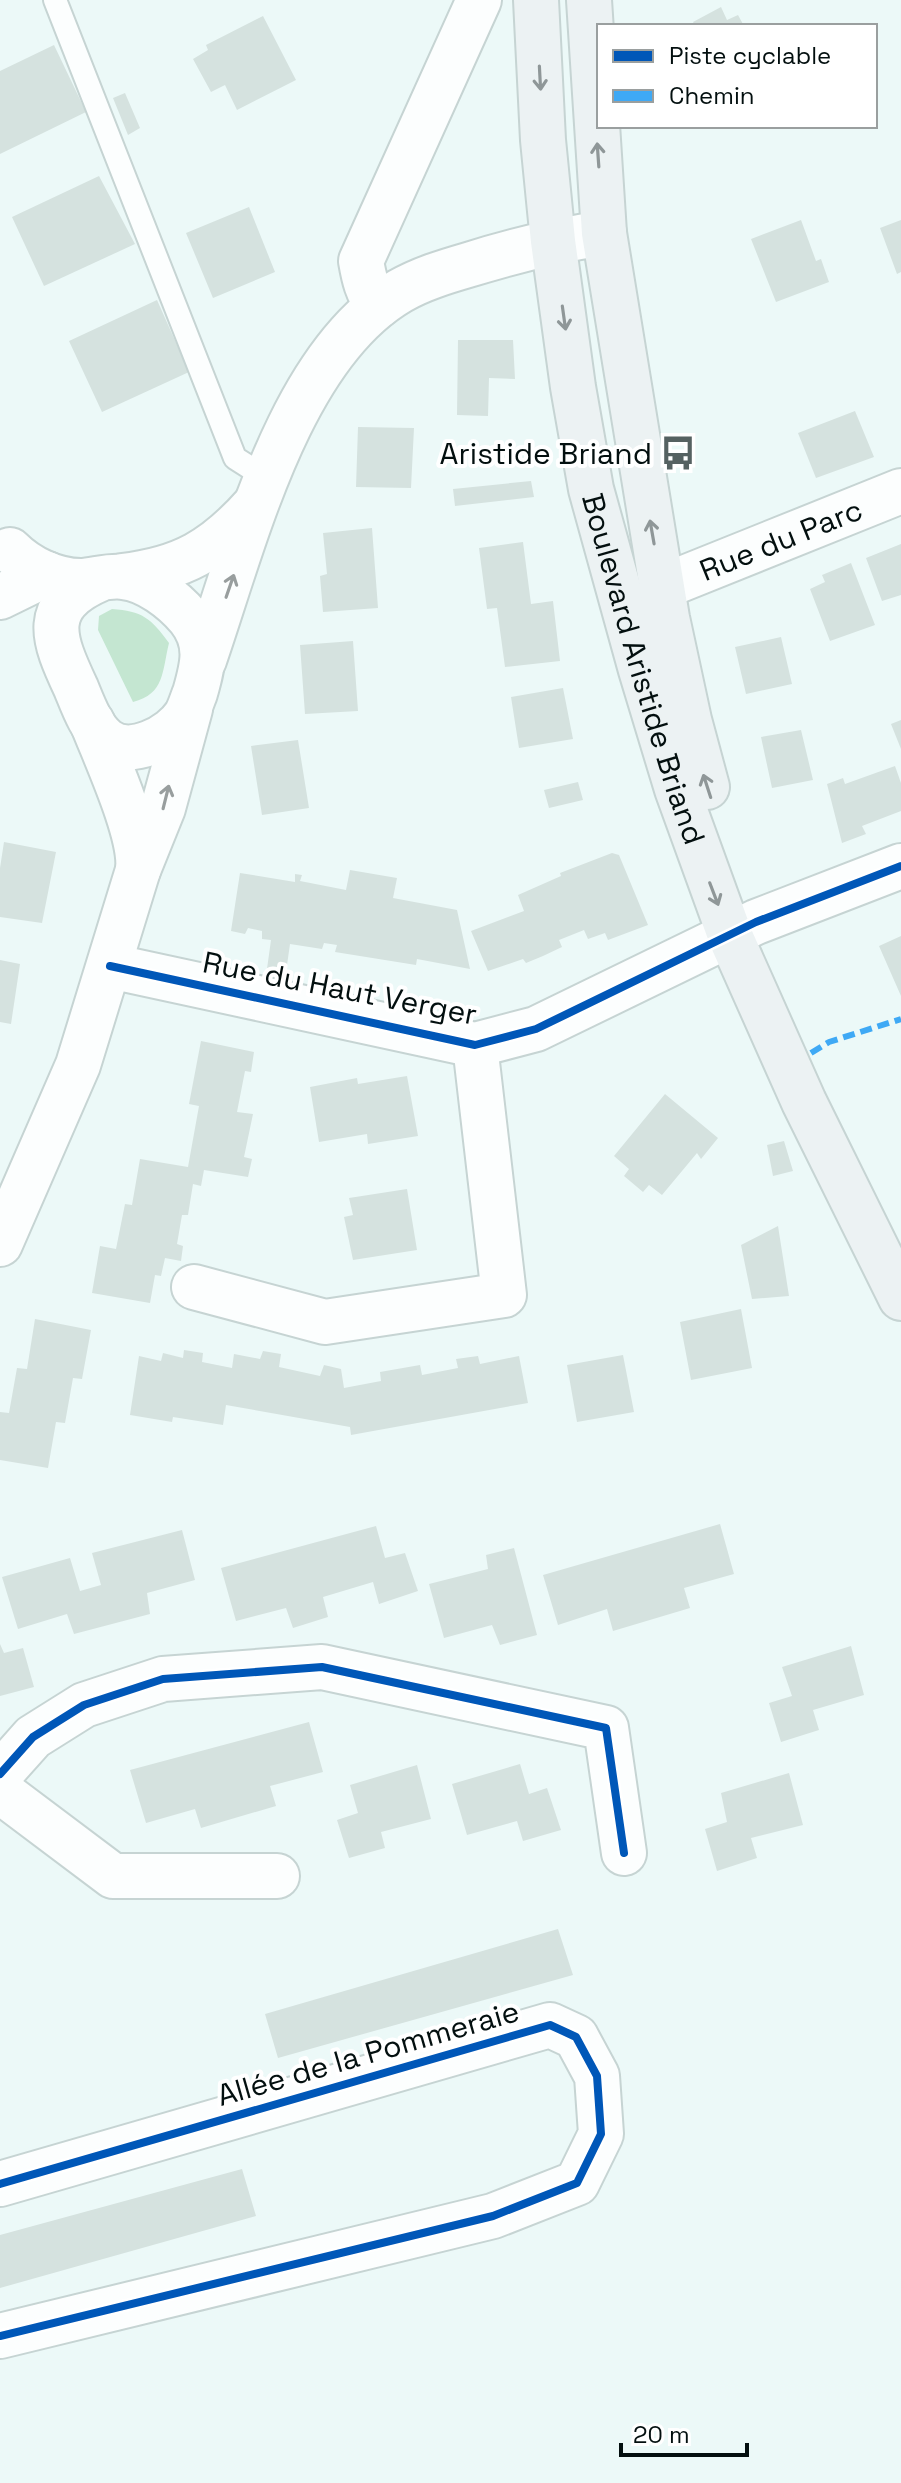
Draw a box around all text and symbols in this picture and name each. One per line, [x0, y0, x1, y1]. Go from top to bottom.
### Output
legend [597, 24, 877, 128]
text: Piste cyclable [669, 40, 831, 71]
one-way arrow [533, 64, 548, 91]
text: Chemin [669, 80, 755, 111]
one-way arrow [590, 142, 605, 169]
one-way arrow [557, 305, 572, 330]
place label: Aristide Briand [440, 434, 652, 473]
bus stop icon: Aristide Briand [659, 434, 697, 472]
street label: Boulevard Aristide Briand [574, 489, 715, 850]
street label: Rue du Parc [694, 489, 868, 589]
one-way arrow [644, 520, 659, 546]
one-way arrow [223, 574, 238, 599]
one-way arrow [699, 774, 714, 799]
one-way arrow [159, 785, 174, 811]
one-way arrow [708, 881, 722, 905]
street label: Rue du Haut Verger [200, 942, 480, 1034]
street label: Allée de la Pommeraie [212, 1991, 524, 2115]
scale bar [621, 2407, 747, 2457]
text: 20 m [633, 2419, 690, 2450]

